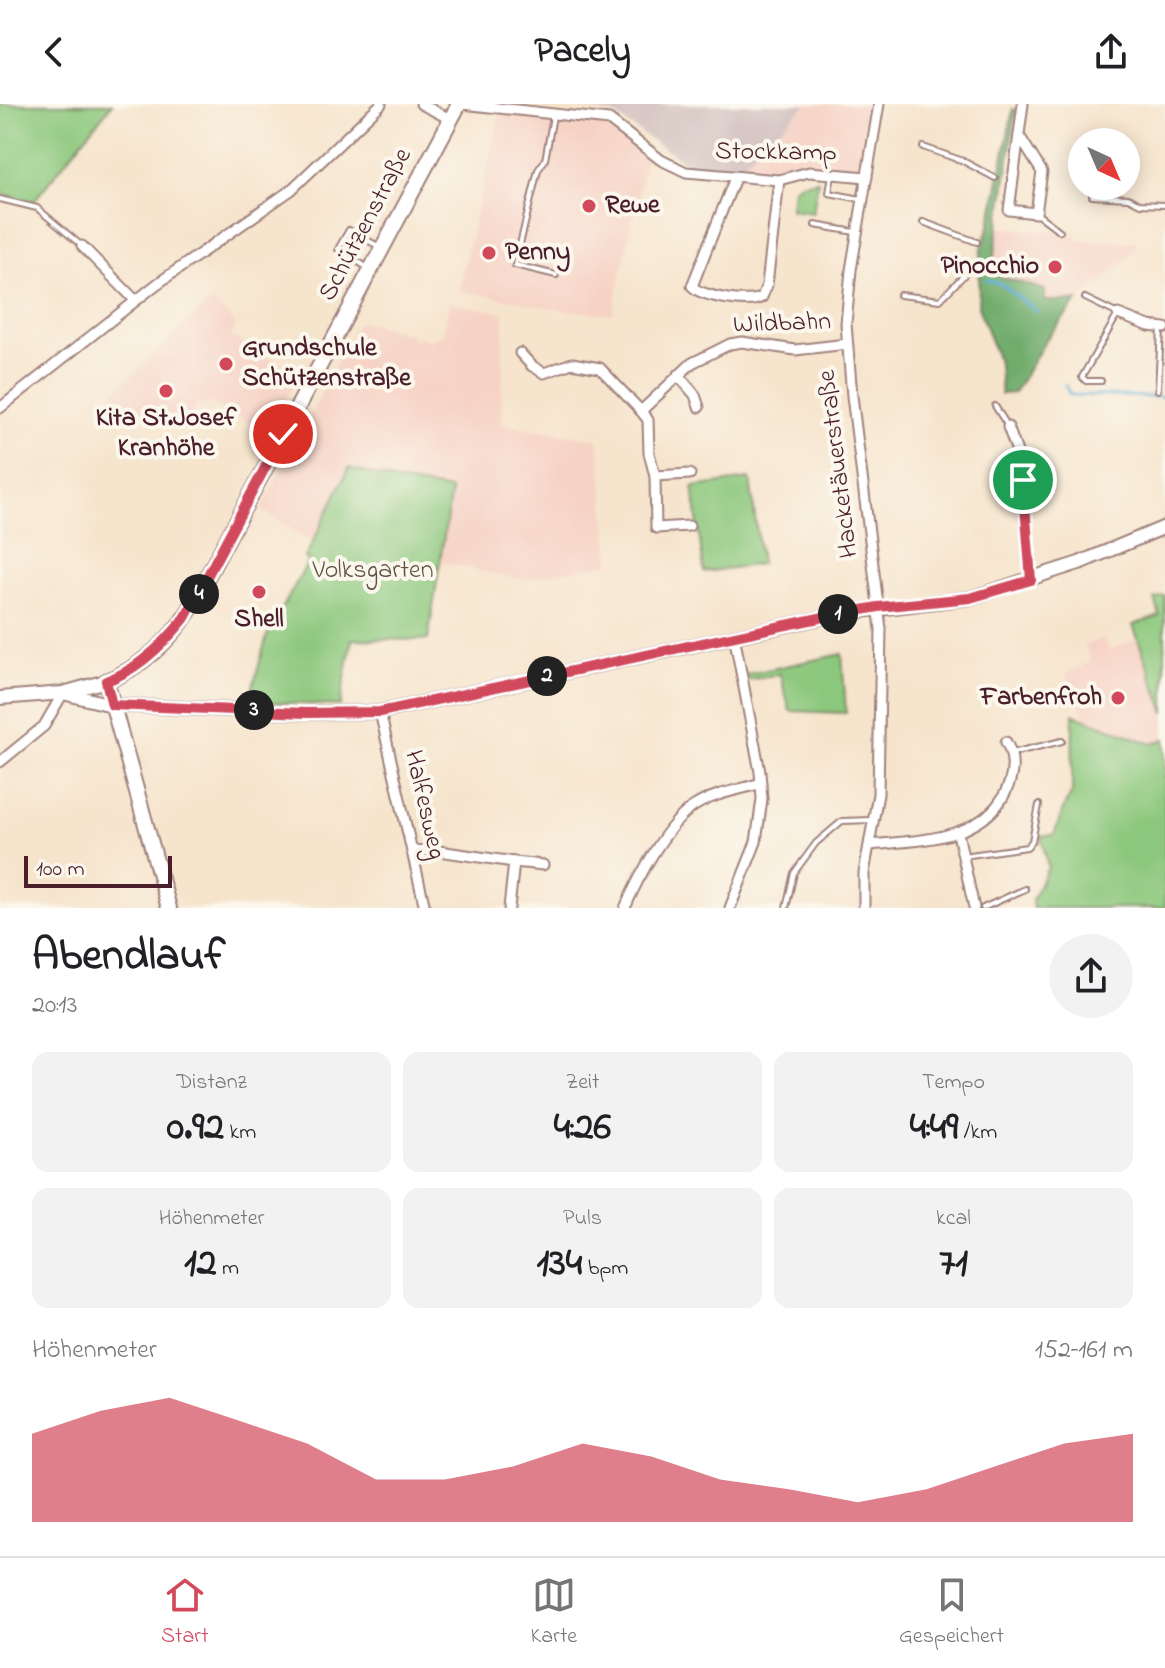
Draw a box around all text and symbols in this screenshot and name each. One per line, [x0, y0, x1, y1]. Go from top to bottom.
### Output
text: Pacely [534, 26, 631, 79]
icon: back [32, 30, 76, 74]
icon: share [1089, 30, 1133, 74]
north arrow [1068, 128, 1140, 200]
map controls [1068, 128, 1140, 200]
street label: Stockkamp [715, 133, 837, 173]
street label: Schützenstraße [310, 141, 423, 308]
place label: Rewe [605, 187, 661, 225]
marker: Rewe [580, 197, 598, 215]
place label: Penny [505, 234, 570, 272]
marker: Penny [480, 244, 498, 262]
place label: Pinocchio [941, 248, 1039, 286]
marker: Pinocchio [1046, 258, 1064, 276]
street label: Wildbahn [732, 303, 832, 345]
place label: Grundschule Schützenstraße [242, 330, 412, 398]
marker: Grundschule Schützenstraße [217, 355, 235, 373]
street label: Hacketäuerstraße [809, 367, 869, 560]
marker: Kita St.Josef Kranhöhe [157, 382, 175, 400]
place label: Kita St.Josef Kranhöhe [96, 400, 237, 468]
pin [249, 400, 317, 468]
icon: check [261, 412, 305, 456]
pin [989, 446, 1057, 514]
icon: arrive [1001, 458, 1045, 502]
park label: Volksgarten [312, 552, 433, 590]
pin: 4 [179, 574, 219, 614]
text: 4 [194, 578, 204, 610]
marker: Shell [250, 583, 268, 601]
pin: 1 [818, 594, 858, 634]
text: 1 [835, 598, 842, 630]
place label: Shell [234, 601, 284, 639]
pin: 2 [527, 656, 567, 696]
text: 2 [542, 660, 552, 692]
place label: Farbenfroh [978, 679, 1102, 717]
marker: Farbenfroh [1109, 689, 1127, 707]
pin: 3 [234, 690, 274, 730]
text: 3 [249, 694, 259, 726]
street label: Halfesweg [393, 747, 455, 863]
scale bar [24, 852, 172, 888]
text: 100 m [36, 854, 85, 886]
text: Abendlauf [32, 925, 225, 989]
button: share [1049, 934, 1133, 1018]
text: 20:13 [32, 987, 77, 1025]
text: Distanz [176, 1067, 247, 1099]
text: Zeit [566, 1067, 599, 1099]
text: Tempo [922, 1067, 985, 1099]
text: 0.92 [167, 1099, 224, 1158]
text: 4:26 [554, 1099, 611, 1158]
text: 4:49 [910, 1099, 958, 1158]
text: km [224, 1117, 256, 1149]
text: /km [958, 1117, 997, 1149]
text: Höhenmeter [159, 1203, 264, 1235]
text: Puls [563, 1203, 602, 1235]
text: kcal [936, 1203, 971, 1235]
text: 12 [184, 1235, 217, 1294]
text: 134 [537, 1235, 582, 1294]
text: 71 [939, 1235, 968, 1294]
text: m [217, 1253, 239, 1285]
text: bpm [582, 1253, 628, 1285]
text: Höhenmeter [32, 1332, 157, 1370]
text: 152–161 m [1035, 1332, 1133, 1370]
tab: Start [161, 1573, 209, 1653]
tab: Karte [531, 1573, 577, 1653]
tab: Gespeichert [899, 1573, 1004, 1653]

